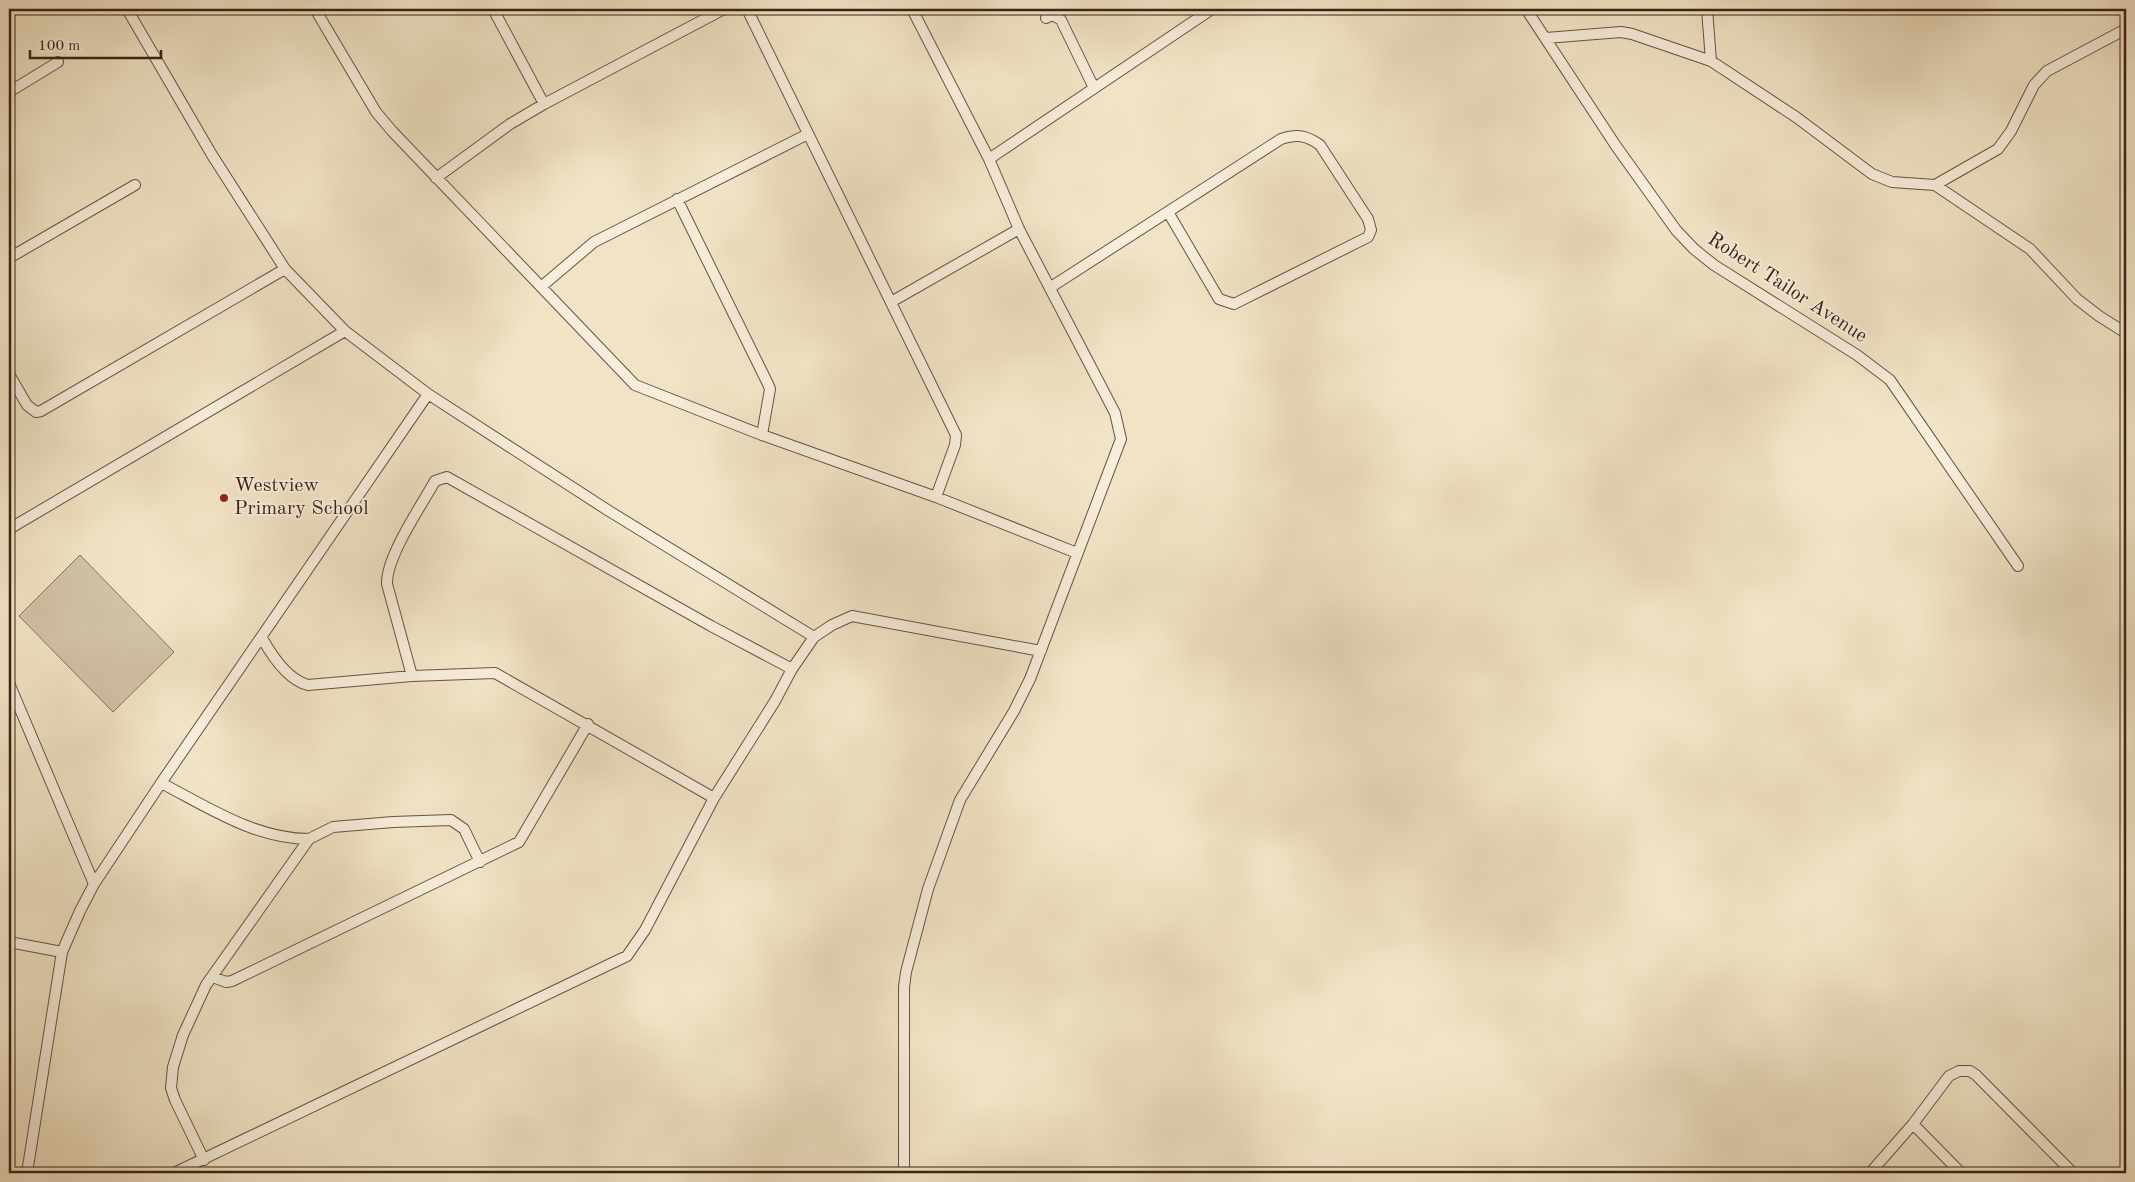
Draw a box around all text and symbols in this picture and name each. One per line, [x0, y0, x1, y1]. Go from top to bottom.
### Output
scale bar [30, 28, 161, 60]
text: 100 m [38, 39, 80, 54]
street label: Robert Tailor Avenue [1704, 229, 1870, 347]
place label: Westview Primary School [234, 476, 369, 519]
marker: Westview Primary School [218, 492, 230, 504]

